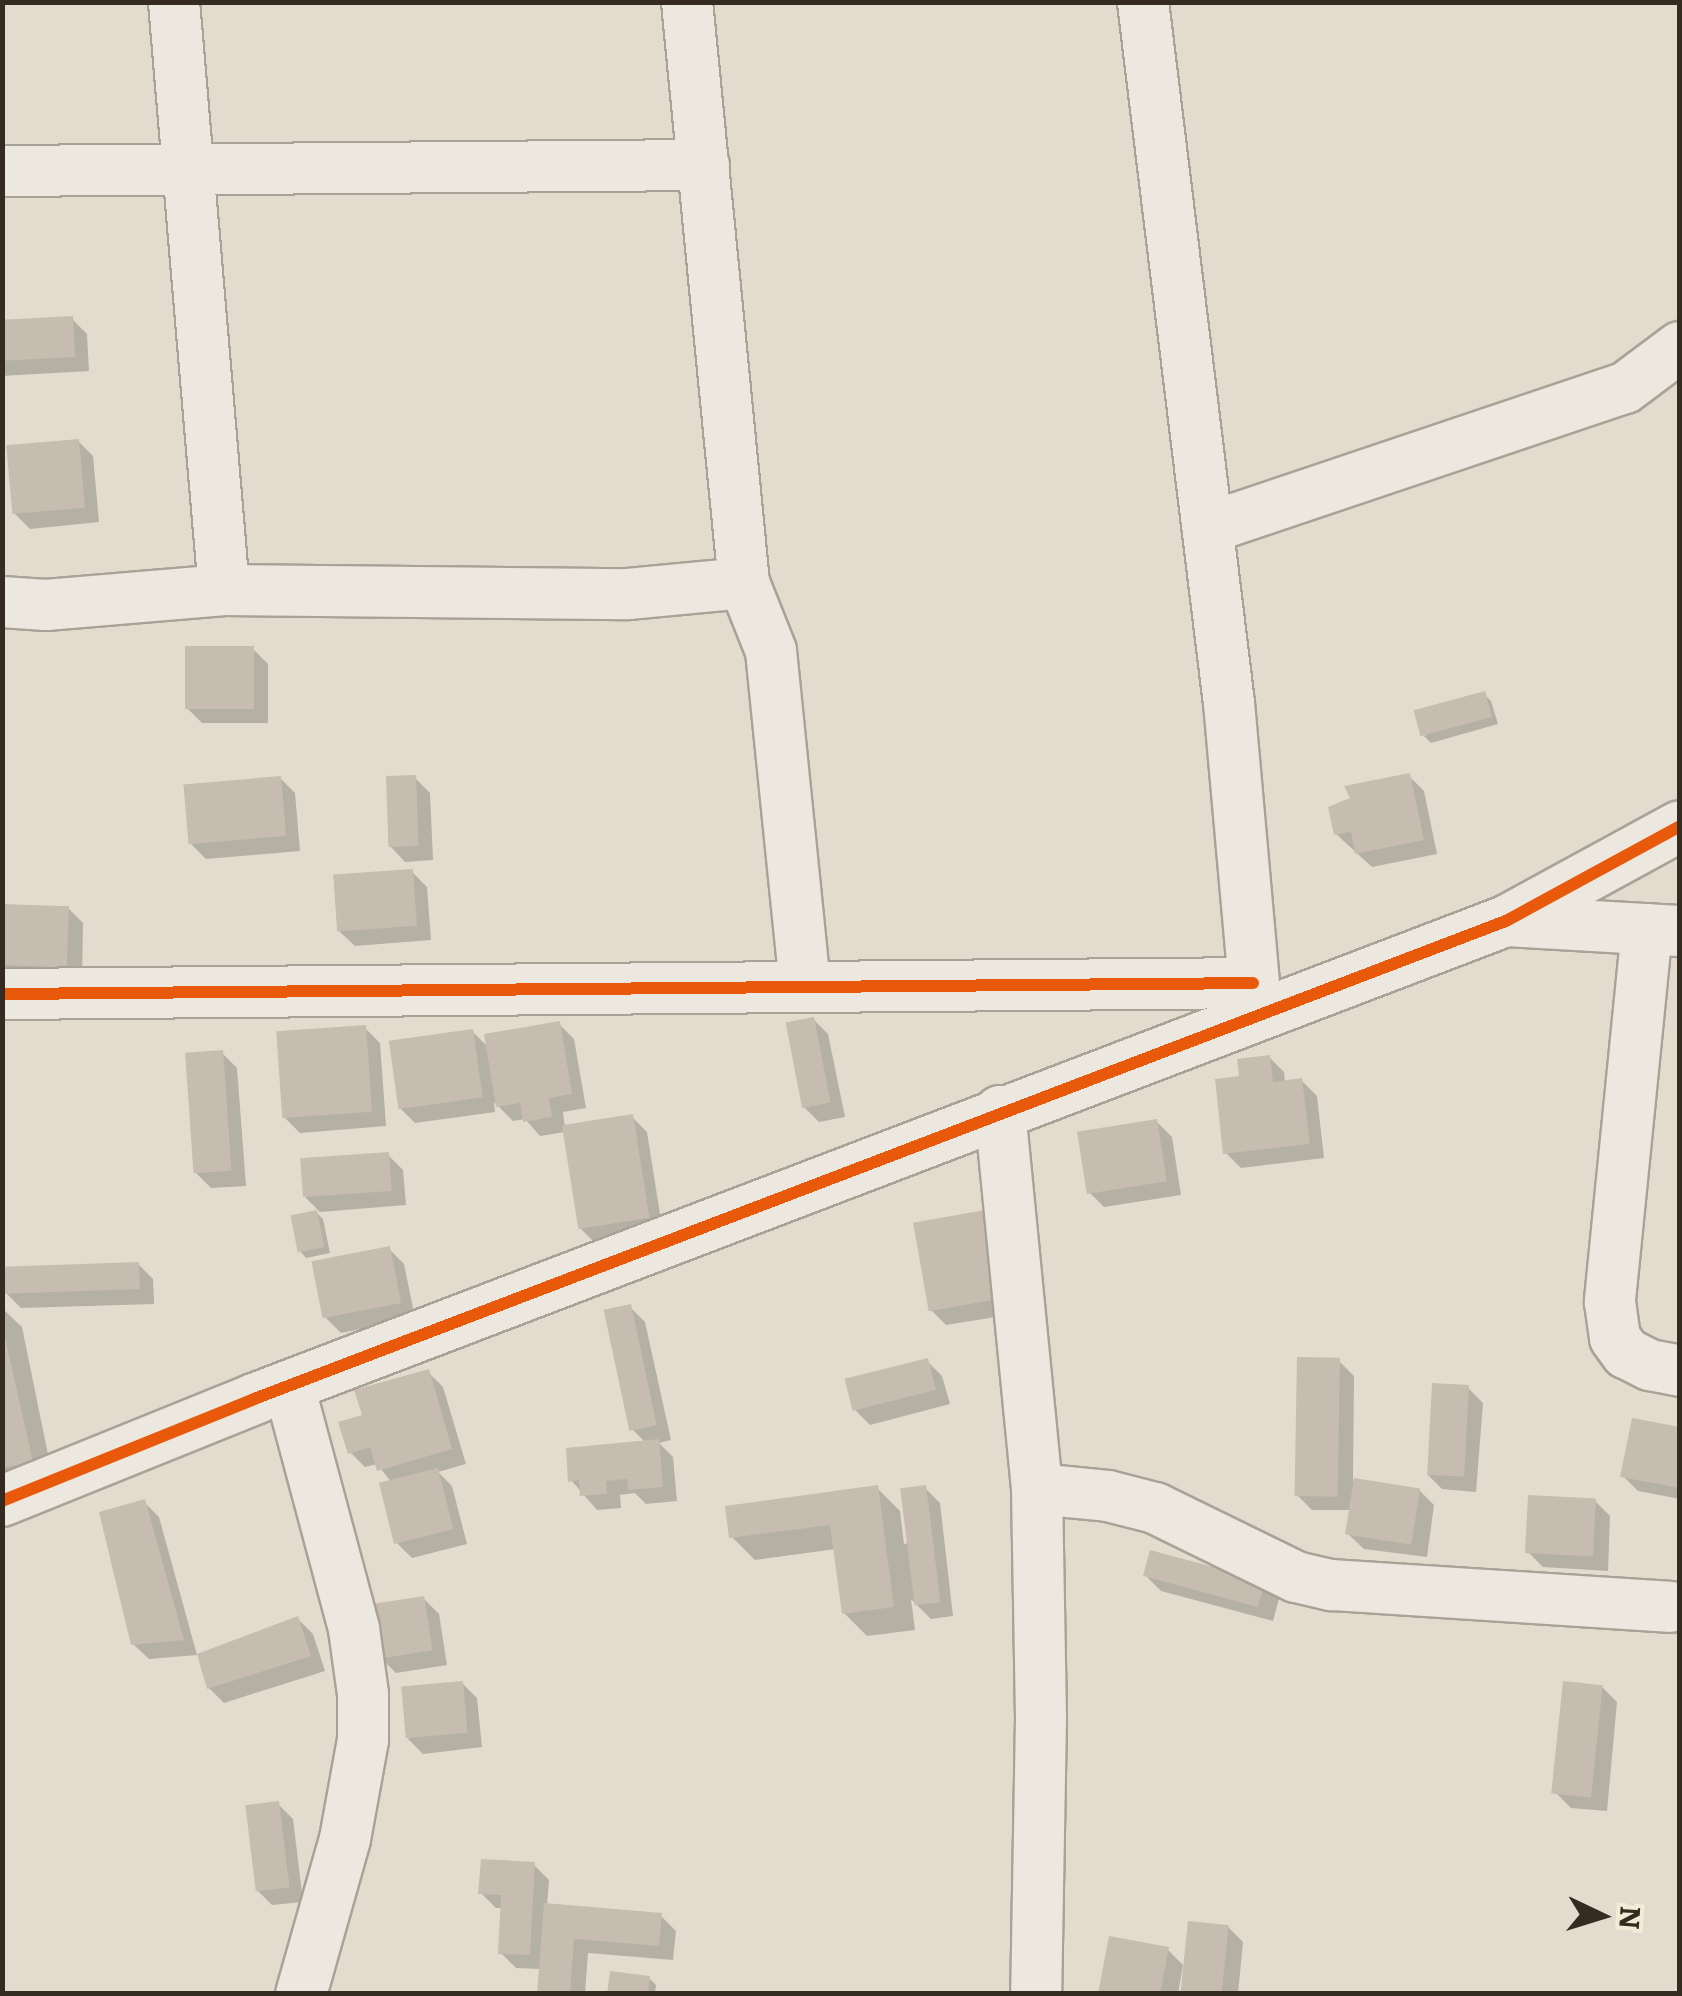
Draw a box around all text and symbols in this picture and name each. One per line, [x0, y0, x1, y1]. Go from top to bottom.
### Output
north arrow [1552, 1866, 1652, 1966]
text: N [1610, 1905, 1654, 1931]

